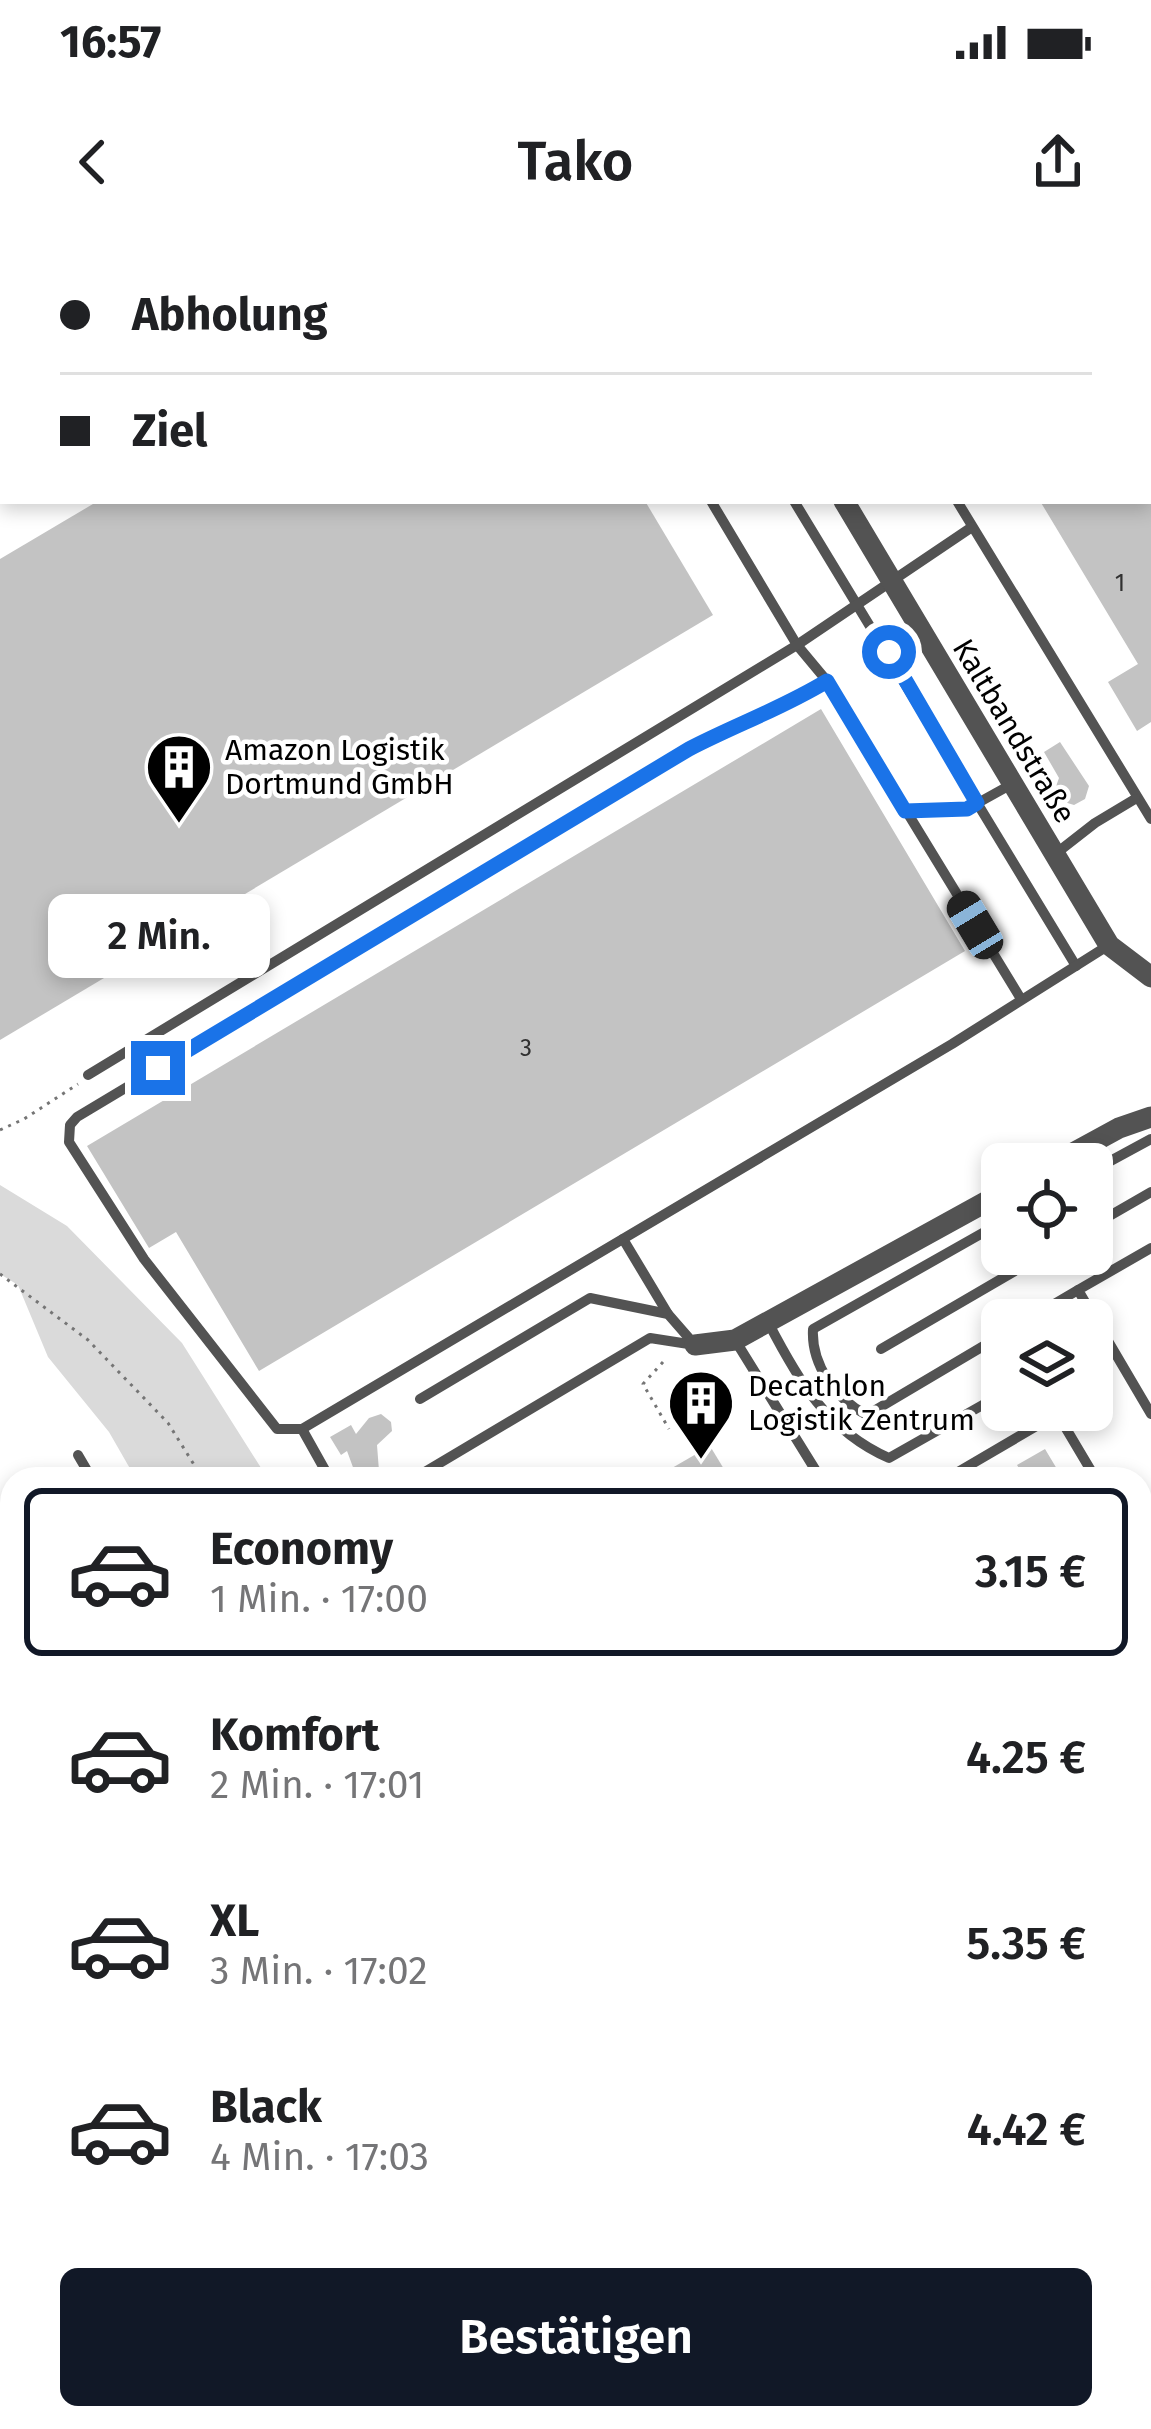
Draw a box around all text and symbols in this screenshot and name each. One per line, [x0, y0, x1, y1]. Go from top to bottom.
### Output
text: 16:57 [60, 15, 161, 69]
icon: back [60, 129, 126, 195]
icon: share [1025, 129, 1091, 195]
text: Tako [518, 130, 633, 194]
text: Abholung [132, 288, 328, 342]
text: Ziel [132, 404, 207, 458]
house number: 1 [1115, 569, 1125, 597]
route start [862, 625, 916, 679]
street label: Kaltbandstraße [945, 632, 1083, 830]
building icon: Amazon Logistik Dortmund GmbH [144, 732, 214, 826]
place label: Amazon Logistik Dortmund GmbH [225, 732, 454, 802]
car [941, 885, 1009, 965]
callout: 2 Min. [47, 894, 269, 978]
text: 2 Min. [108, 913, 211, 959]
house number: 3 [520, 1034, 532, 1062]
route end [131, 1041, 185, 1095]
map controls [981, 1143, 1113, 1431]
button: locate [981, 1143, 1113, 1275]
button: layers [981, 1299, 1113, 1431]
building icon: Decathlon Logistik Zentrum [666, 1368, 736, 1462]
place label: Decathlon Logistik Zentrum [748, 1368, 975, 1438]
icon: car [66, 1518, 174, 1626]
text: Economy [210, 1522, 393, 1576]
text: 3.15 € [975, 1545, 1086, 1599]
text: 1 Min. · 17:00 [210, 1576, 428, 1622]
icon: car [66, 1704, 174, 1812]
text: Komfort [210, 1708, 379, 1762]
text: 4.25 € [966, 1731, 1086, 1785]
text: 2 Min. · 17:01 [210, 1762, 424, 1808]
icon: car [66, 1890, 174, 1998]
text: XL [210, 1894, 259, 1948]
text: 5.35 € [967, 1917, 1086, 1971]
text: 3 Min. · 17:02 [210, 1948, 428, 1994]
icon: car [66, 2076, 174, 2184]
text: Black [210, 2080, 322, 2134]
text: 4.42 € [967, 2103, 1086, 2157]
text: 4 Min. · 17:03 [210, 2134, 429, 2180]
button: Bestätigen [60, 2268, 1092, 2406]

